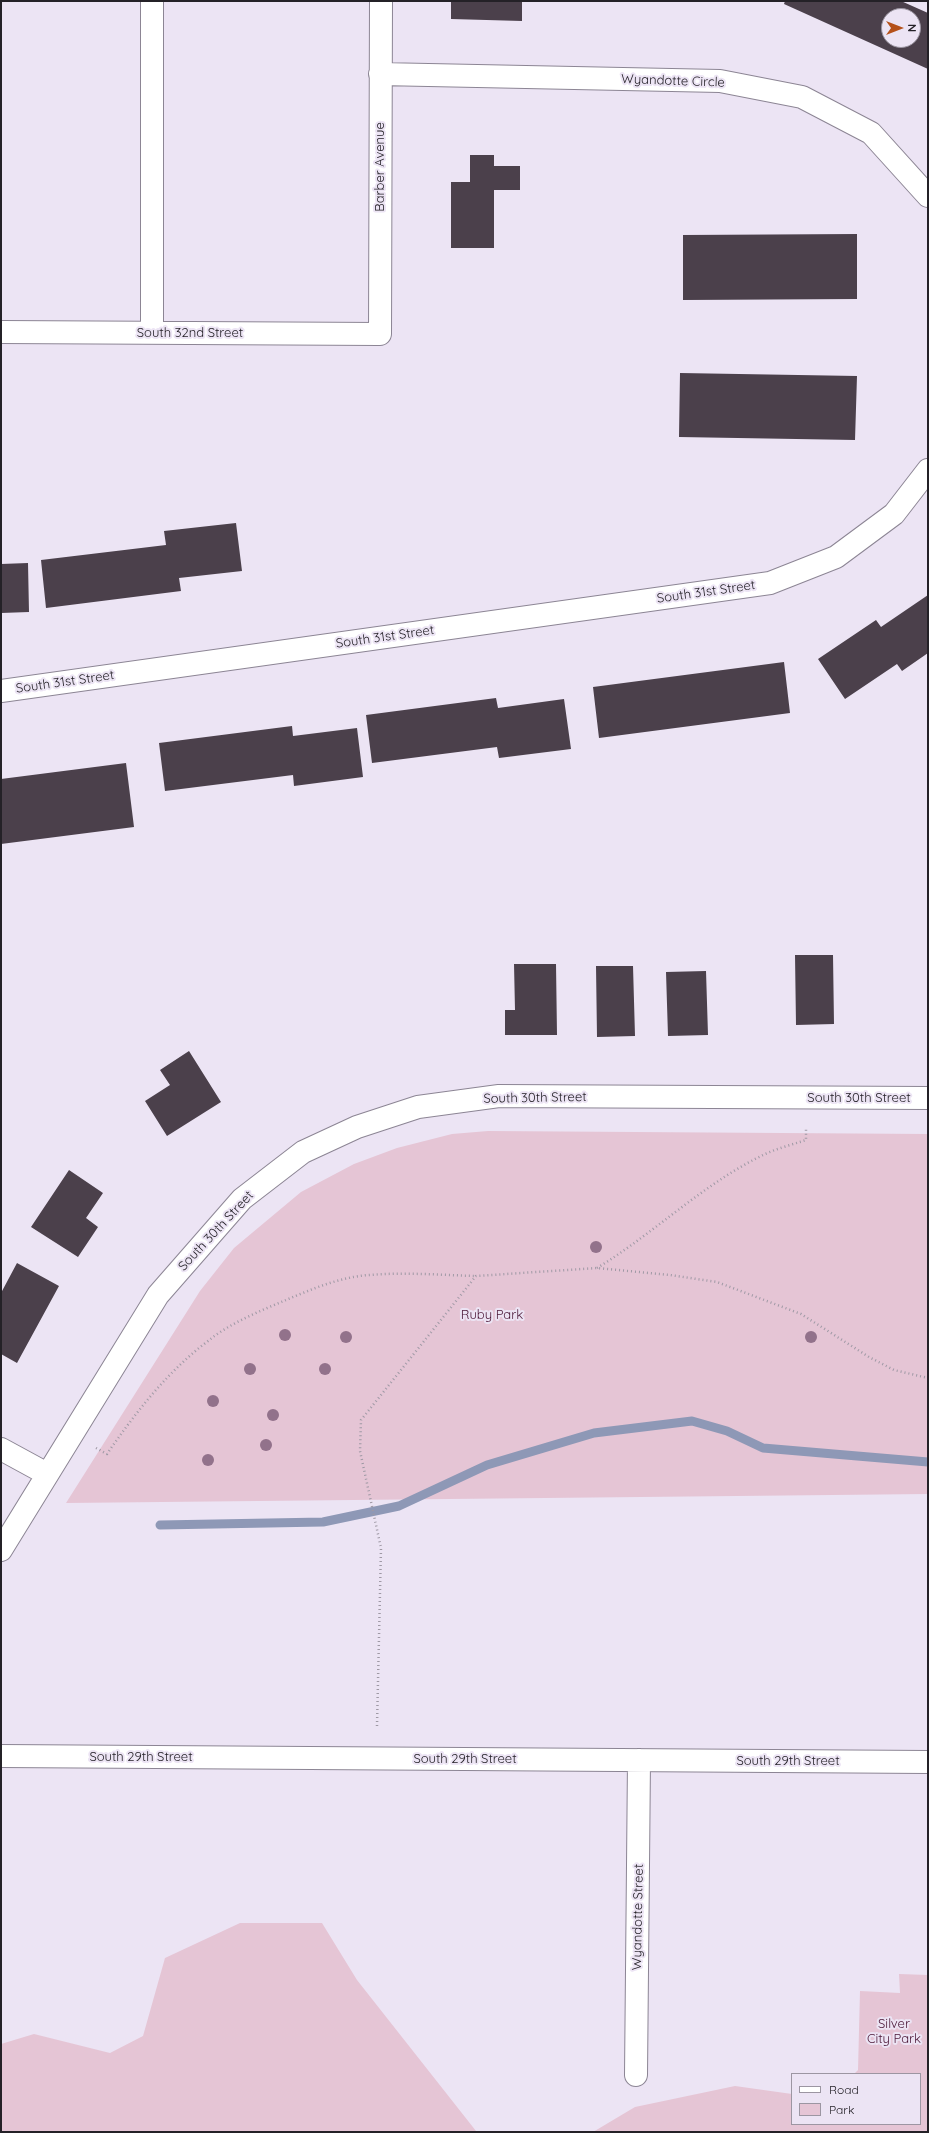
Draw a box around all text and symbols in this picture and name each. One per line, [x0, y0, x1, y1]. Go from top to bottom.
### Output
north arrow [881, 8, 921, 48]
text: N [905, 24, 919, 32]
street label: Wyandotte Circle [621, 71, 725, 91]
street label: Barber Avenue [372, 122, 388, 212]
street label: South 32nd Street [137, 325, 243, 341]
street label: South 31st Street [656, 577, 756, 607]
street label: South 31st Street [335, 622, 435, 652]
street label: South 31st Street [15, 667, 115, 697]
street label: South 30th Street [483, 1089, 587, 1107]
street label: South 30th Street [807, 1090, 911, 1106]
street label: South 30th Street [175, 1188, 257, 1274]
park label: Ruby Park [461, 1307, 523, 1323]
street label: South 29th Street [89, 1749, 193, 1765]
street label: South 29th Street [413, 1751, 517, 1767]
street label: South 29th Street [736, 1753, 840, 1769]
street label: Wyandotte Street [629, 1864, 647, 1970]
park label: Silver City Park [867, 2016, 921, 2047]
legend [791, 2073, 921, 2125]
text: Road [829, 2082, 859, 2097]
text: Park [829, 2102, 854, 2117]

